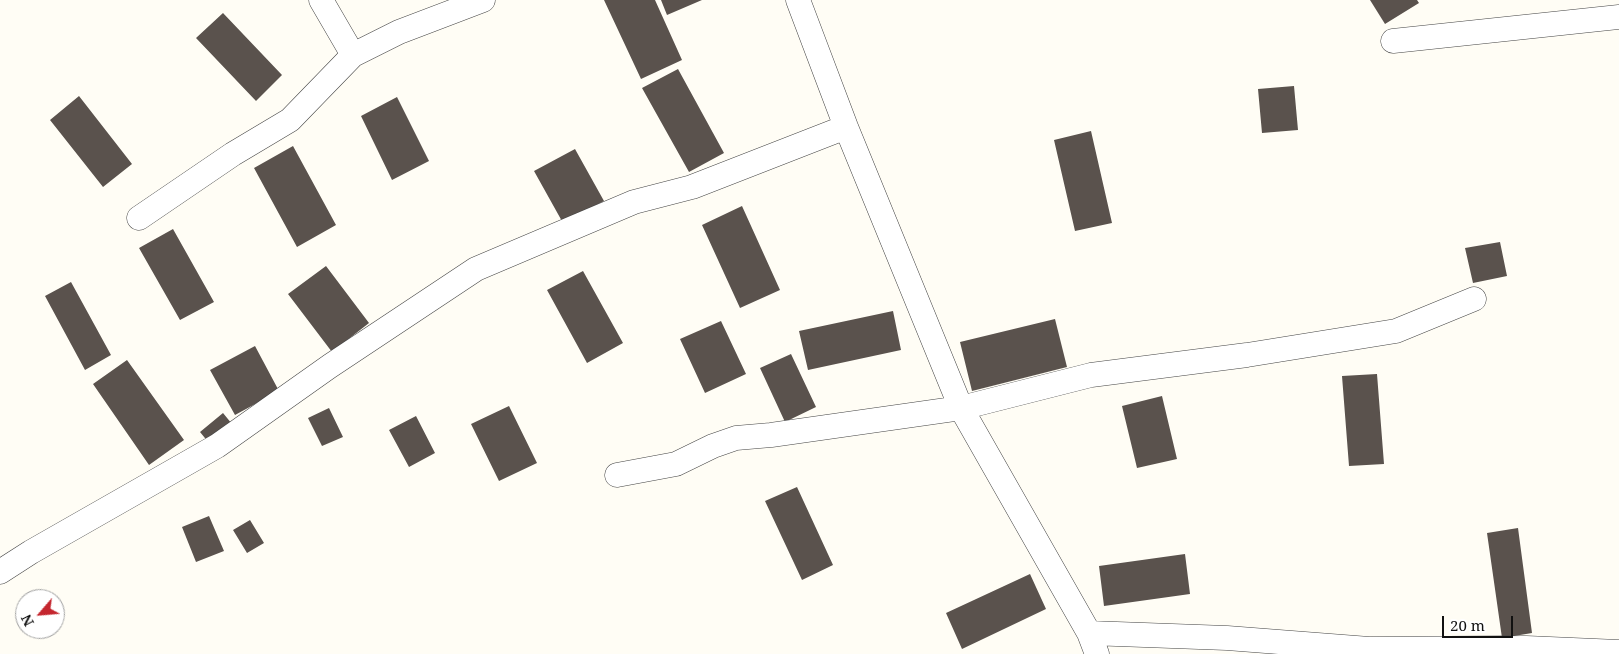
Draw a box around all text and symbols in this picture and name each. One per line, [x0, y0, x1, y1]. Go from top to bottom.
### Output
north arrow [15, 589, 65, 639]
scale bar [1444, 606, 1515, 638]
text: N [16, 611, 38, 630]
text: 20 m [1450, 615, 1485, 635]

